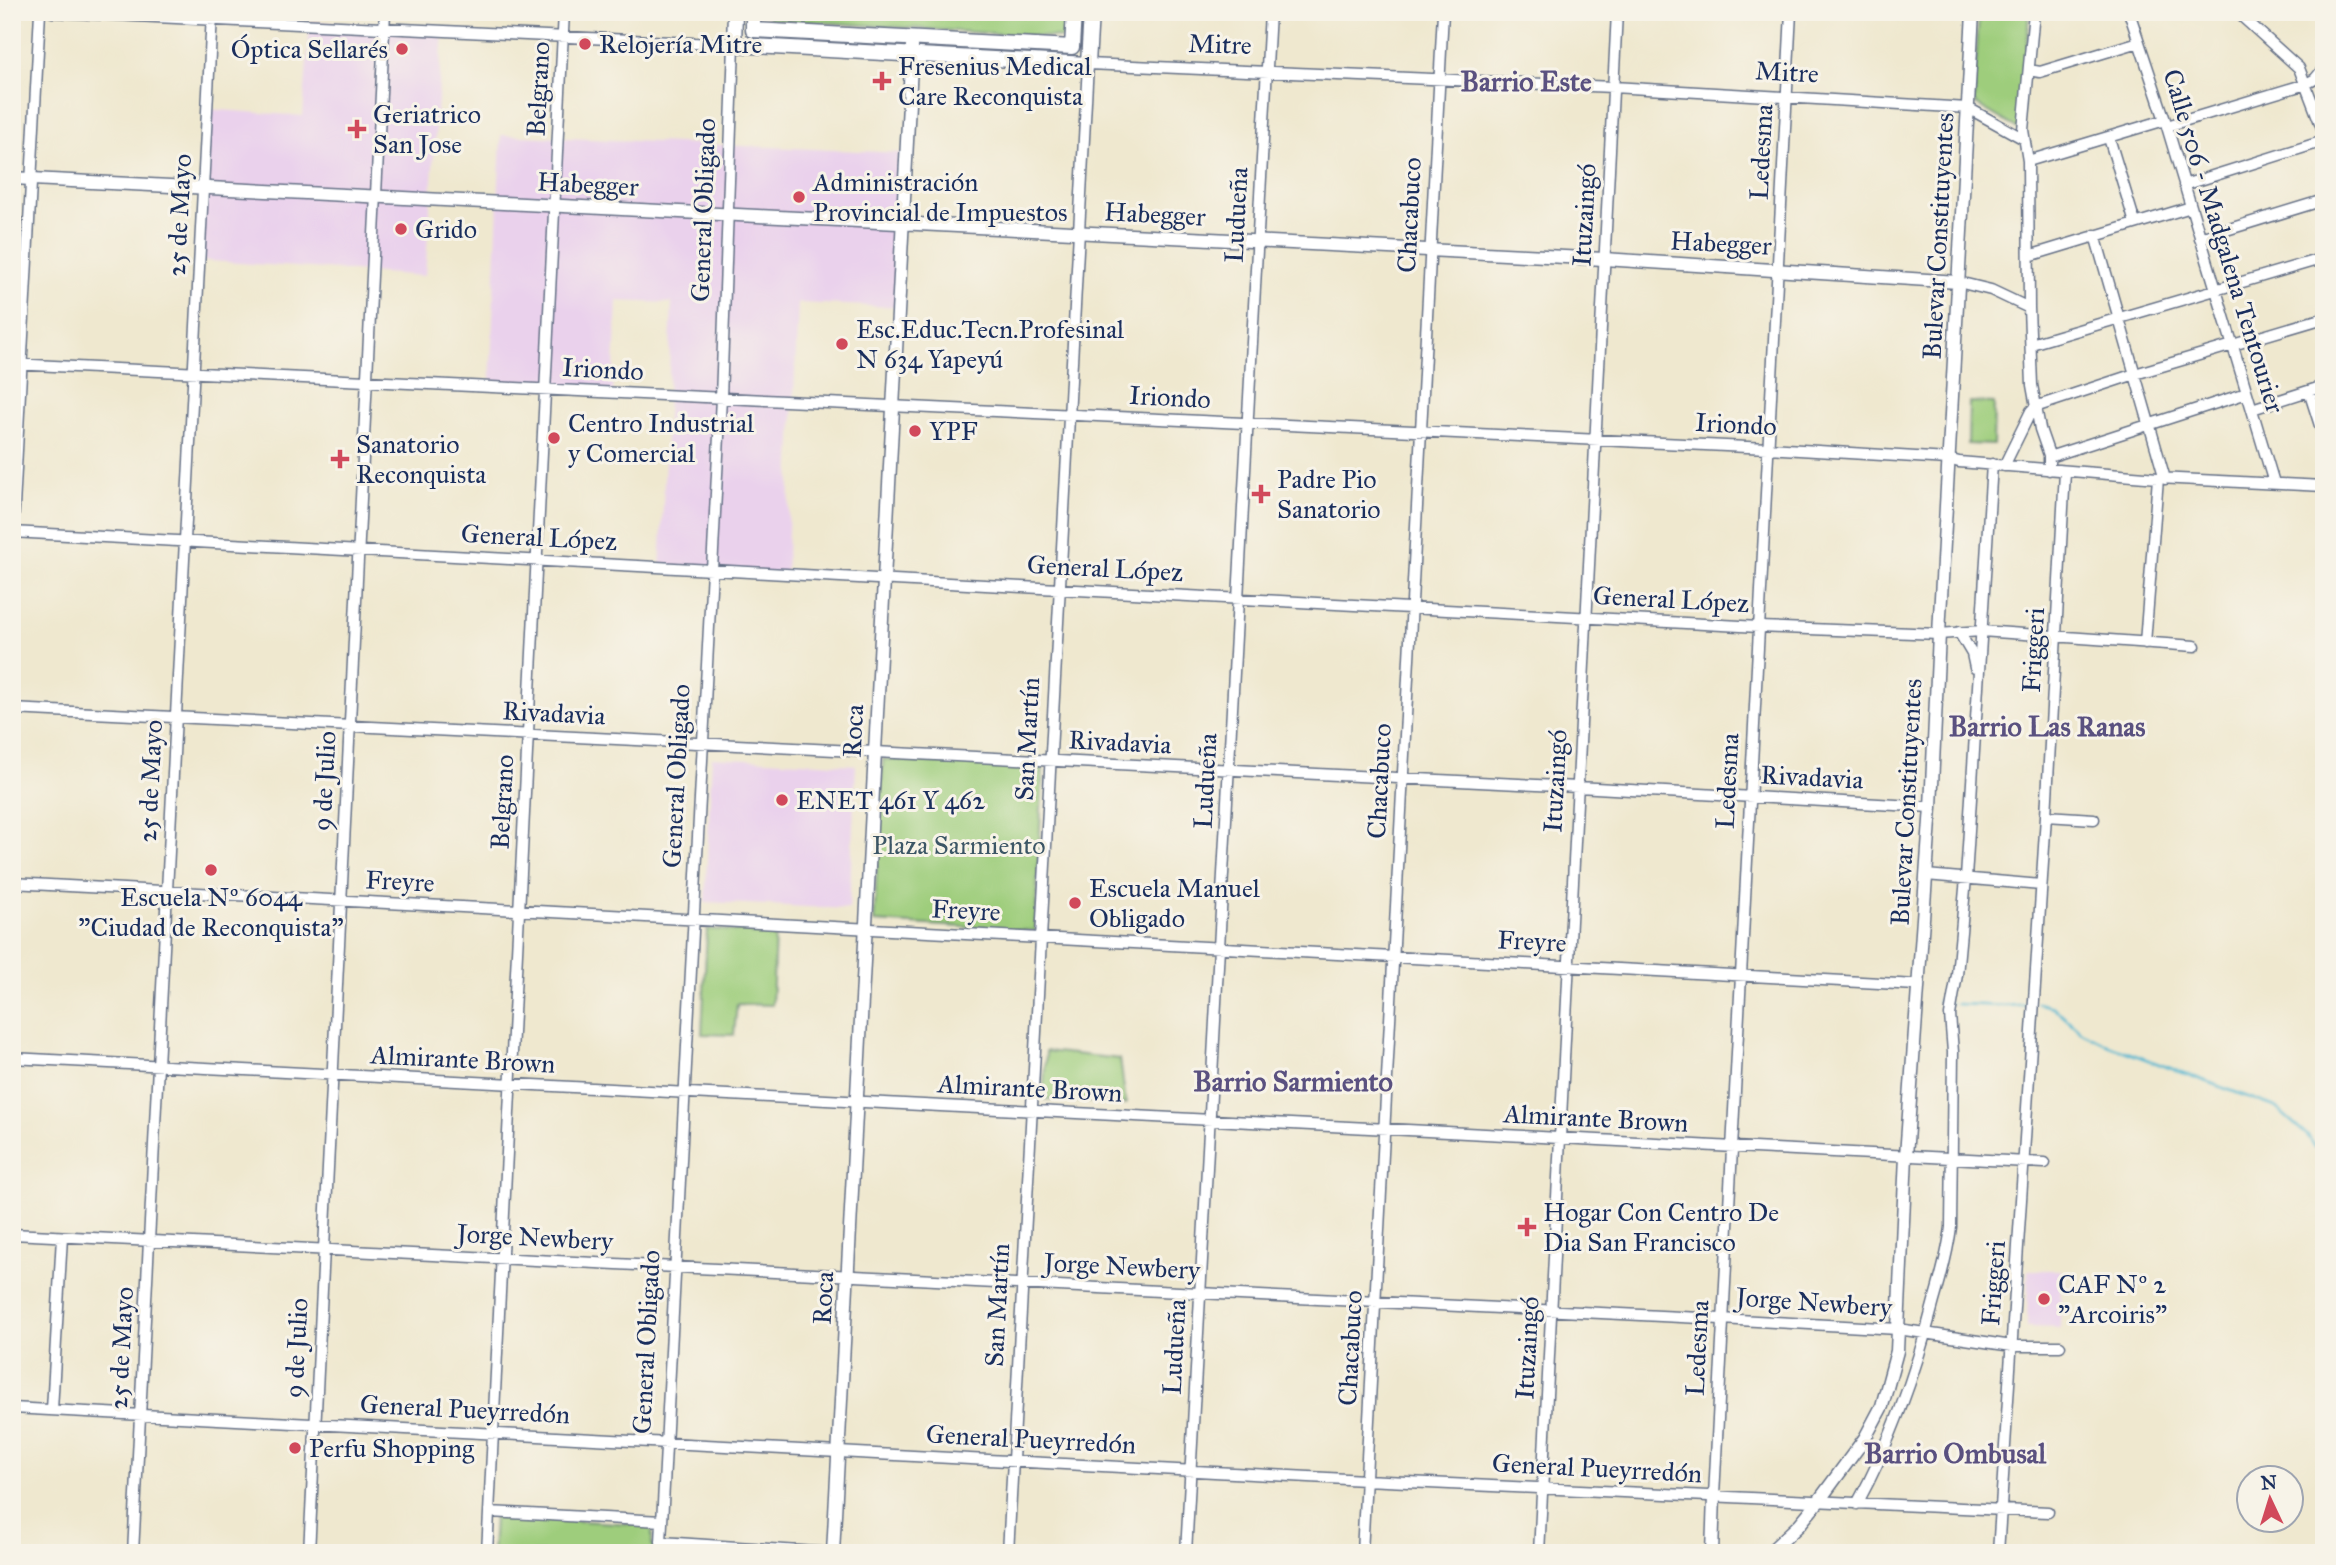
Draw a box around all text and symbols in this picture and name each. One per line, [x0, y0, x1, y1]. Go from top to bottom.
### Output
street label: Mitre [1188, 27, 1252, 61]
place label: Relojería Mitre [599, 28, 762, 60]
place label: Óptica Sellarés [231, 33, 388, 65]
marker: Relojería Mitre [577, 36, 593, 52]
marker: Óptica Sellarés [394, 41, 410, 57]
street label: Belgrano [520, 41, 556, 137]
place label: Fresenius Medical Care Reconquista [898, 50, 1092, 112]
street label: Mitre [1754, 54, 1820, 90]
district label: Barrio Este [1460, 64, 1592, 99]
street label: Calle 506 - Madgalena Tentourier [2156, 65, 2292, 417]
marker: Fresenius Medical Care Reconquista [872, 71, 892, 91]
place label: Geriatrico San Jose [373, 98, 481, 160]
street label: Ledesma [1743, 103, 1779, 201]
street label: Bulevar Constituyentes [1916, 112, 1960, 360]
street label: General Obligado [684, 117, 722, 303]
marker: Geriatrico San Jose [347, 119, 367, 139]
street label: 25 de Mayo [160, 153, 198, 277]
street label: Chacabuco [1390, 156, 1428, 274]
street label: Ituzaingó [1565, 163, 1603, 267]
street label: Habegger [536, 165, 640, 203]
place label: Administración Provincial de Impuestos [812, 166, 1068, 228]
street label: Ludueña [1218, 166, 1254, 264]
marker: Administración Provincial de Impuestos [791, 189, 807, 205]
street label: Habegger [1103, 195, 1207, 233]
place label: Grido [415, 213, 477, 245]
marker: Grido [393, 221, 409, 237]
street label: Habegger [1669, 224, 1773, 262]
place label: Esc.Educ.Tecn.Profesinal N 634 Yapeyú [856, 313, 1124, 375]
marker: Esc.Educ.Tecn.Profesinal N 634 Yapeyú [834, 336, 850, 352]
street label: Iriondo [561, 351, 645, 387]
street label: Iriondo [1128, 379, 1212, 415]
street label: Iriondo [1694, 406, 1778, 442]
place label: Centro Industrial y Comercial [568, 407, 754, 469]
place label: YPF [929, 415, 978, 447]
marker: YPF [907, 423, 923, 439]
place label: Sanatorio Reconquista [356, 428, 486, 490]
marker: Centro Industrial y Comercial [546, 430, 562, 446]
marker: Sanatorio Reconquista [330, 449, 350, 469]
place label: Padre Pio Sanatorio [1277, 463, 1380, 525]
marker: Padre Pio Sanatorio [1251, 484, 1271, 504]
street label: General López [460, 517, 618, 557]
street label: General López [1026, 548, 1184, 588]
street label: General López [1592, 579, 1750, 619]
street label: Friggeri [2015, 607, 2051, 693]
street label: San Martín [1008, 676, 1046, 802]
street label: Bulevar Constituyentes [1884, 678, 1928, 926]
street label: General Obligado [655, 683, 697, 869]
street label: Rivadavia [502, 694, 606, 732]
street label: Roca [836, 704, 870, 758]
district label: Barrio Las Ranas [1949, 709, 2145, 744]
street label: 25 de Mayo [131, 719, 169, 843]
street label: Chacabuco [1360, 722, 1398, 840]
street label: Rivadavia [1068, 723, 1172, 761]
street label: Ituzaingó [1536, 729, 1574, 833]
street label: 9 de Julio [305, 730, 343, 832]
street label: Ludueña [1187, 732, 1223, 830]
street label: Ledesma [1709, 732, 1745, 830]
street label: Belgrano [484, 754, 520, 850]
street label: Rivadavia [1760, 758, 1864, 796]
place label: ENET 461 Y 462 [796, 784, 985, 816]
marker: ENET 461 Y 462 [774, 792, 790, 808]
park label: Plaza Sarmiento [872, 829, 1046, 861]
marker: Escuela Nº 6044 "Ciudad de Reconquista" [203, 862, 219, 878]
street label: Freyre [365, 863, 436, 899]
place label: Escuela Manuel Obligado [1089, 872, 1260, 934]
place label: Escuela Nº 6044 "Ciudad de Reconquista" [78, 881, 344, 943]
street label: Freyre [931, 892, 1002, 928]
marker: Escuela Manuel Obligado [1067, 895, 1083, 911]
street label: Freyre [1497, 923, 1568, 959]
street label: Almirante Brown [369, 1038, 556, 1080]
district label: Barrio Sarmiento [1193, 1064, 1393, 1099]
street label: Almirante Brown [936, 1067, 1123, 1109]
street label: Almirante Brown [1502, 1097, 1689, 1139]
place label: Hogar Con Centro De Dia San Francisco [1543, 1196, 1779, 1258]
street label: Jorge Newbery [453, 1217, 615, 1257]
marker: Hogar Con Centro De Dia San Francisco [1517, 1217, 1537, 1237]
street label: Friggeri [1974, 1239, 2012, 1327]
street label: San Martín [978, 1242, 1016, 1368]
street label: Jorge Newbery [1040, 1246, 1202, 1286]
street label: General Obligado [625, 1249, 667, 1435]
place label: CAF Nº 2 "Arcoiris" [2058, 1268, 2167, 1330]
street label: Roca [806, 1271, 840, 1325]
street label: Jorge Newbery [1732, 1280, 1894, 1323]
street label: 25 de Mayo [102, 1286, 140, 1410]
street label: Chacabuco [1331, 1289, 1369, 1407]
marker: CAF Nº 2 "Arcoiris" [2036, 1291, 2052, 1307]
street label: Ituzaingó [1508, 1296, 1546, 1400]
street label: 9 de Julio [277, 1297, 315, 1399]
street label: Ludueña [1156, 1298, 1192, 1396]
street label: Ledesma [1679, 1299, 1715, 1397]
street label: General Pueyrredón [359, 1388, 571, 1430]
street label: General Pueyrredón [925, 1418, 1137, 1460]
place label: Perfu Shopping [309, 1432, 475, 1464]
district label: Barrio Ombusal [1864, 1436, 2046, 1471]
marker: Perfu Shopping [287, 1440, 303, 1456]
street label: General Pueyrredón [1491, 1447, 1703, 1489]
north arrow [2234, 1464, 2304, 1534]
text: N [2260, 1471, 2278, 1495]

